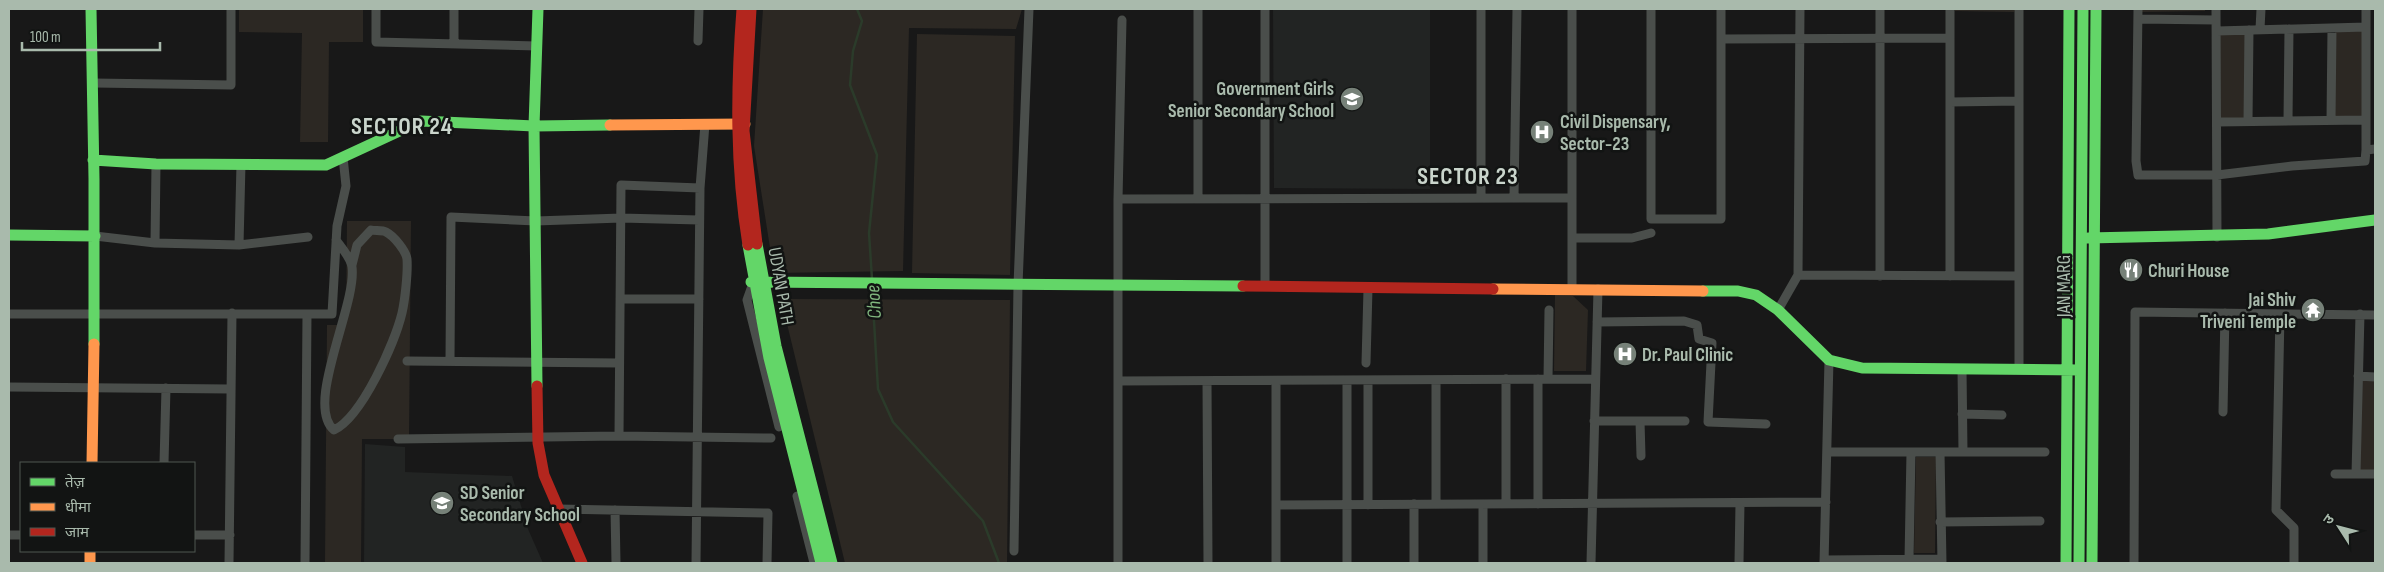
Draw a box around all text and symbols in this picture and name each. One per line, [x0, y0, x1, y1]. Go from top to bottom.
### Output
scale bar [22, 20, 160, 52]
text: 100 m [30, 28, 61, 47]
place label: Government Girls Senior Secondary School [1168, 78, 1334, 123]
school or university icon: Government Girls Senior Secondary School [1339, 86, 1365, 112]
place label: Civil Dispensary, Sector-23 [1560, 111, 1671, 156]
district label: SECTOR 24 [351, 112, 453, 141]
hospital icon: Civil Dispensary, Sector-23 [1529, 119, 1555, 145]
district label: SECTOR 23 [1417, 162, 1519, 191]
street label: UDYAN PATH [762, 246, 799, 327]
street label: JAN MARG [2053, 255, 2076, 318]
restaurant icon: Churi House [2118, 257, 2144, 283]
place label: Churi House [2148, 260, 2229, 283]
water label: Choe [861, 284, 887, 319]
place label: Jai Shiv Triveni Temple [2200, 289, 2296, 334]
temple icon: Jai Shiv Triveni Temple [2300, 297, 2326, 323]
hospital icon: Dr. Paul Clinic [1612, 341, 1638, 367]
place label: Dr. Paul Clinic [1642, 344, 1733, 367]
legend [20, 462, 195, 552]
text: तेज़ [65, 473, 86, 492]
place label: SD Senior Secondary School [460, 482, 580, 527]
school or university icon: SD Senior Secondary School [429, 490, 455, 516]
text: धीमा [65, 498, 92, 517]
north arrow [2314, 502, 2364, 552]
text: उ [2320, 511, 2339, 528]
text: जाम [65, 523, 90, 542]

